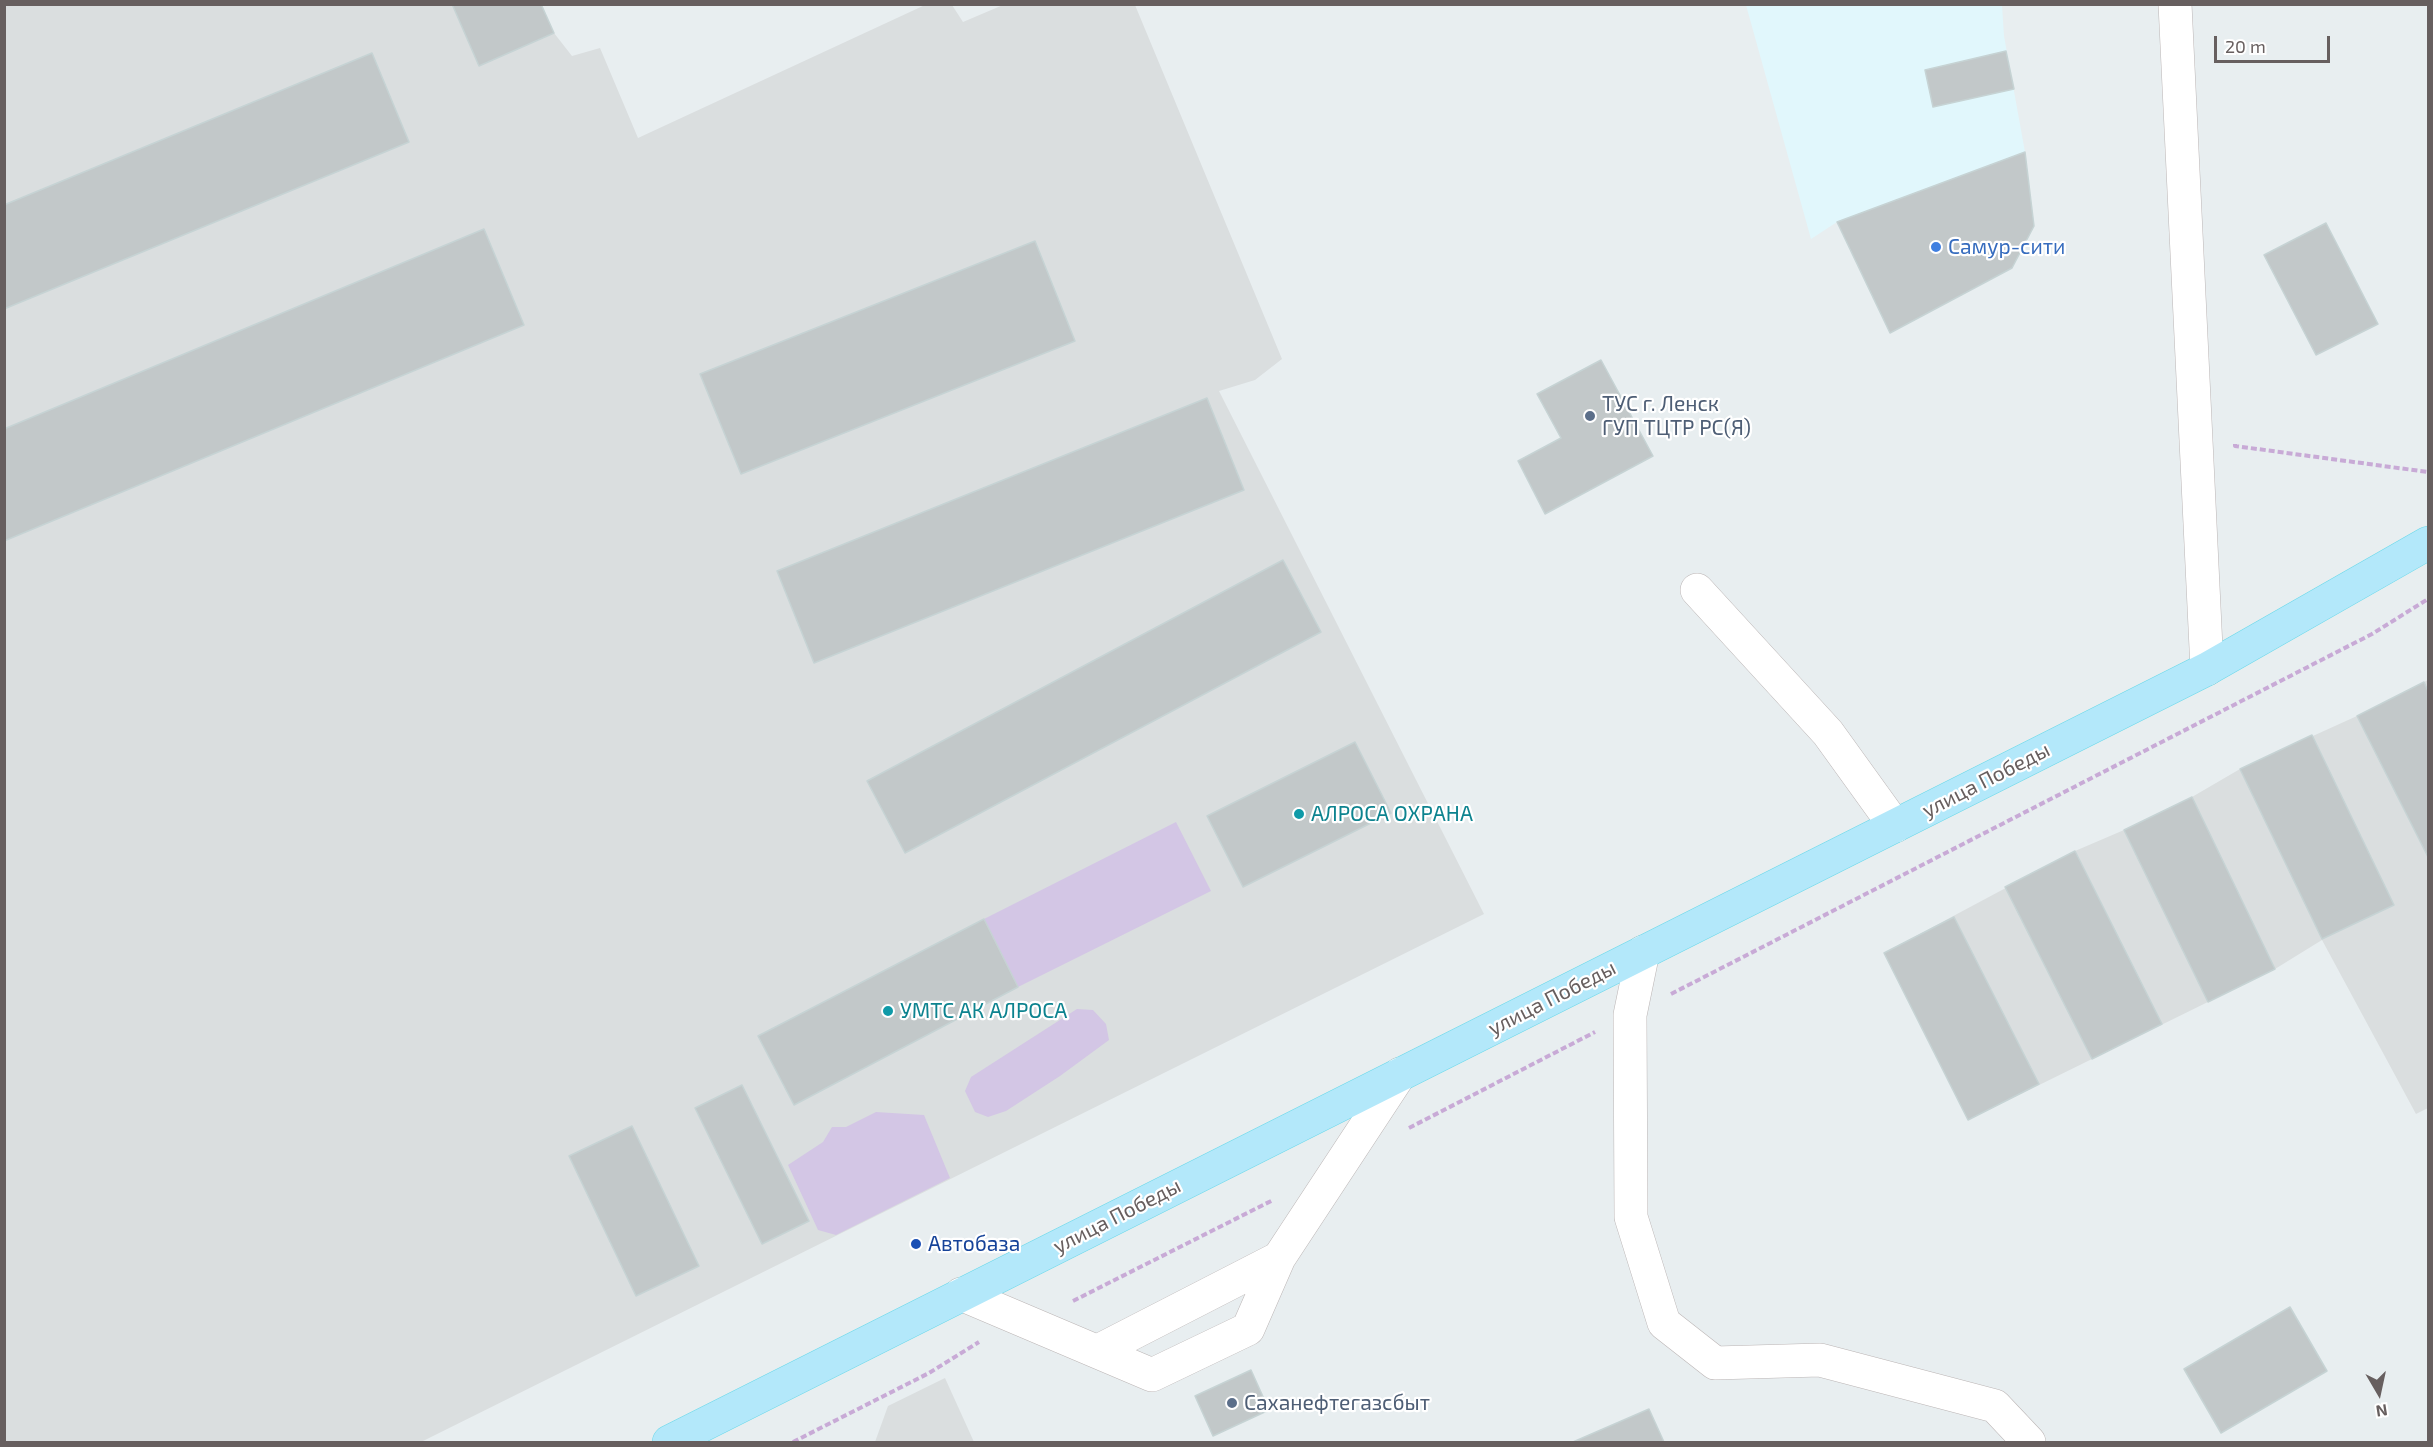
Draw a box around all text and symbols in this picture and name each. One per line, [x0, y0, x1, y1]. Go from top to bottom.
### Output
scale bar [2217, 24, 2332, 62]
text: 20 m [2225, 35, 2266, 57]
place label: Самур-сити [1948, 234, 2065, 260]
marker: Самур-сити [1929, 240, 1943, 254]
place label: ТУС г. Ленск ГУП ТЦТР РС(Я) [1602, 391, 1751, 441]
marker: ТУС г. Ленск ГУП ТЦТР РС(Я) [1583, 409, 1597, 423]
street label: улица Победы [1918, 737, 2054, 823]
place label: АЛРОСА ОХРАНА [1311, 801, 1473, 827]
marker: АЛРОСА ОХРАНА [1292, 807, 1306, 821]
street label: улица Победы [1484, 955, 1620, 1041]
place label: УМТС АК АЛРОСА [900, 998, 1067, 1024]
marker: УМТС АК АЛРОСА [881, 1004, 895, 1018]
street label: улица Победы [1049, 1173, 1185, 1259]
place label: Автобаза [928, 1231, 1020, 1257]
marker: Автобаза [909, 1237, 923, 1251]
north arrow [2349, 1363, 2409, 1423]
place label: Саханефтегазсбыт [1244, 1390, 1430, 1416]
marker: Саханефтегазсбыт [1225, 1396, 1239, 1410]
text: N [2375, 1401, 2389, 1422]

